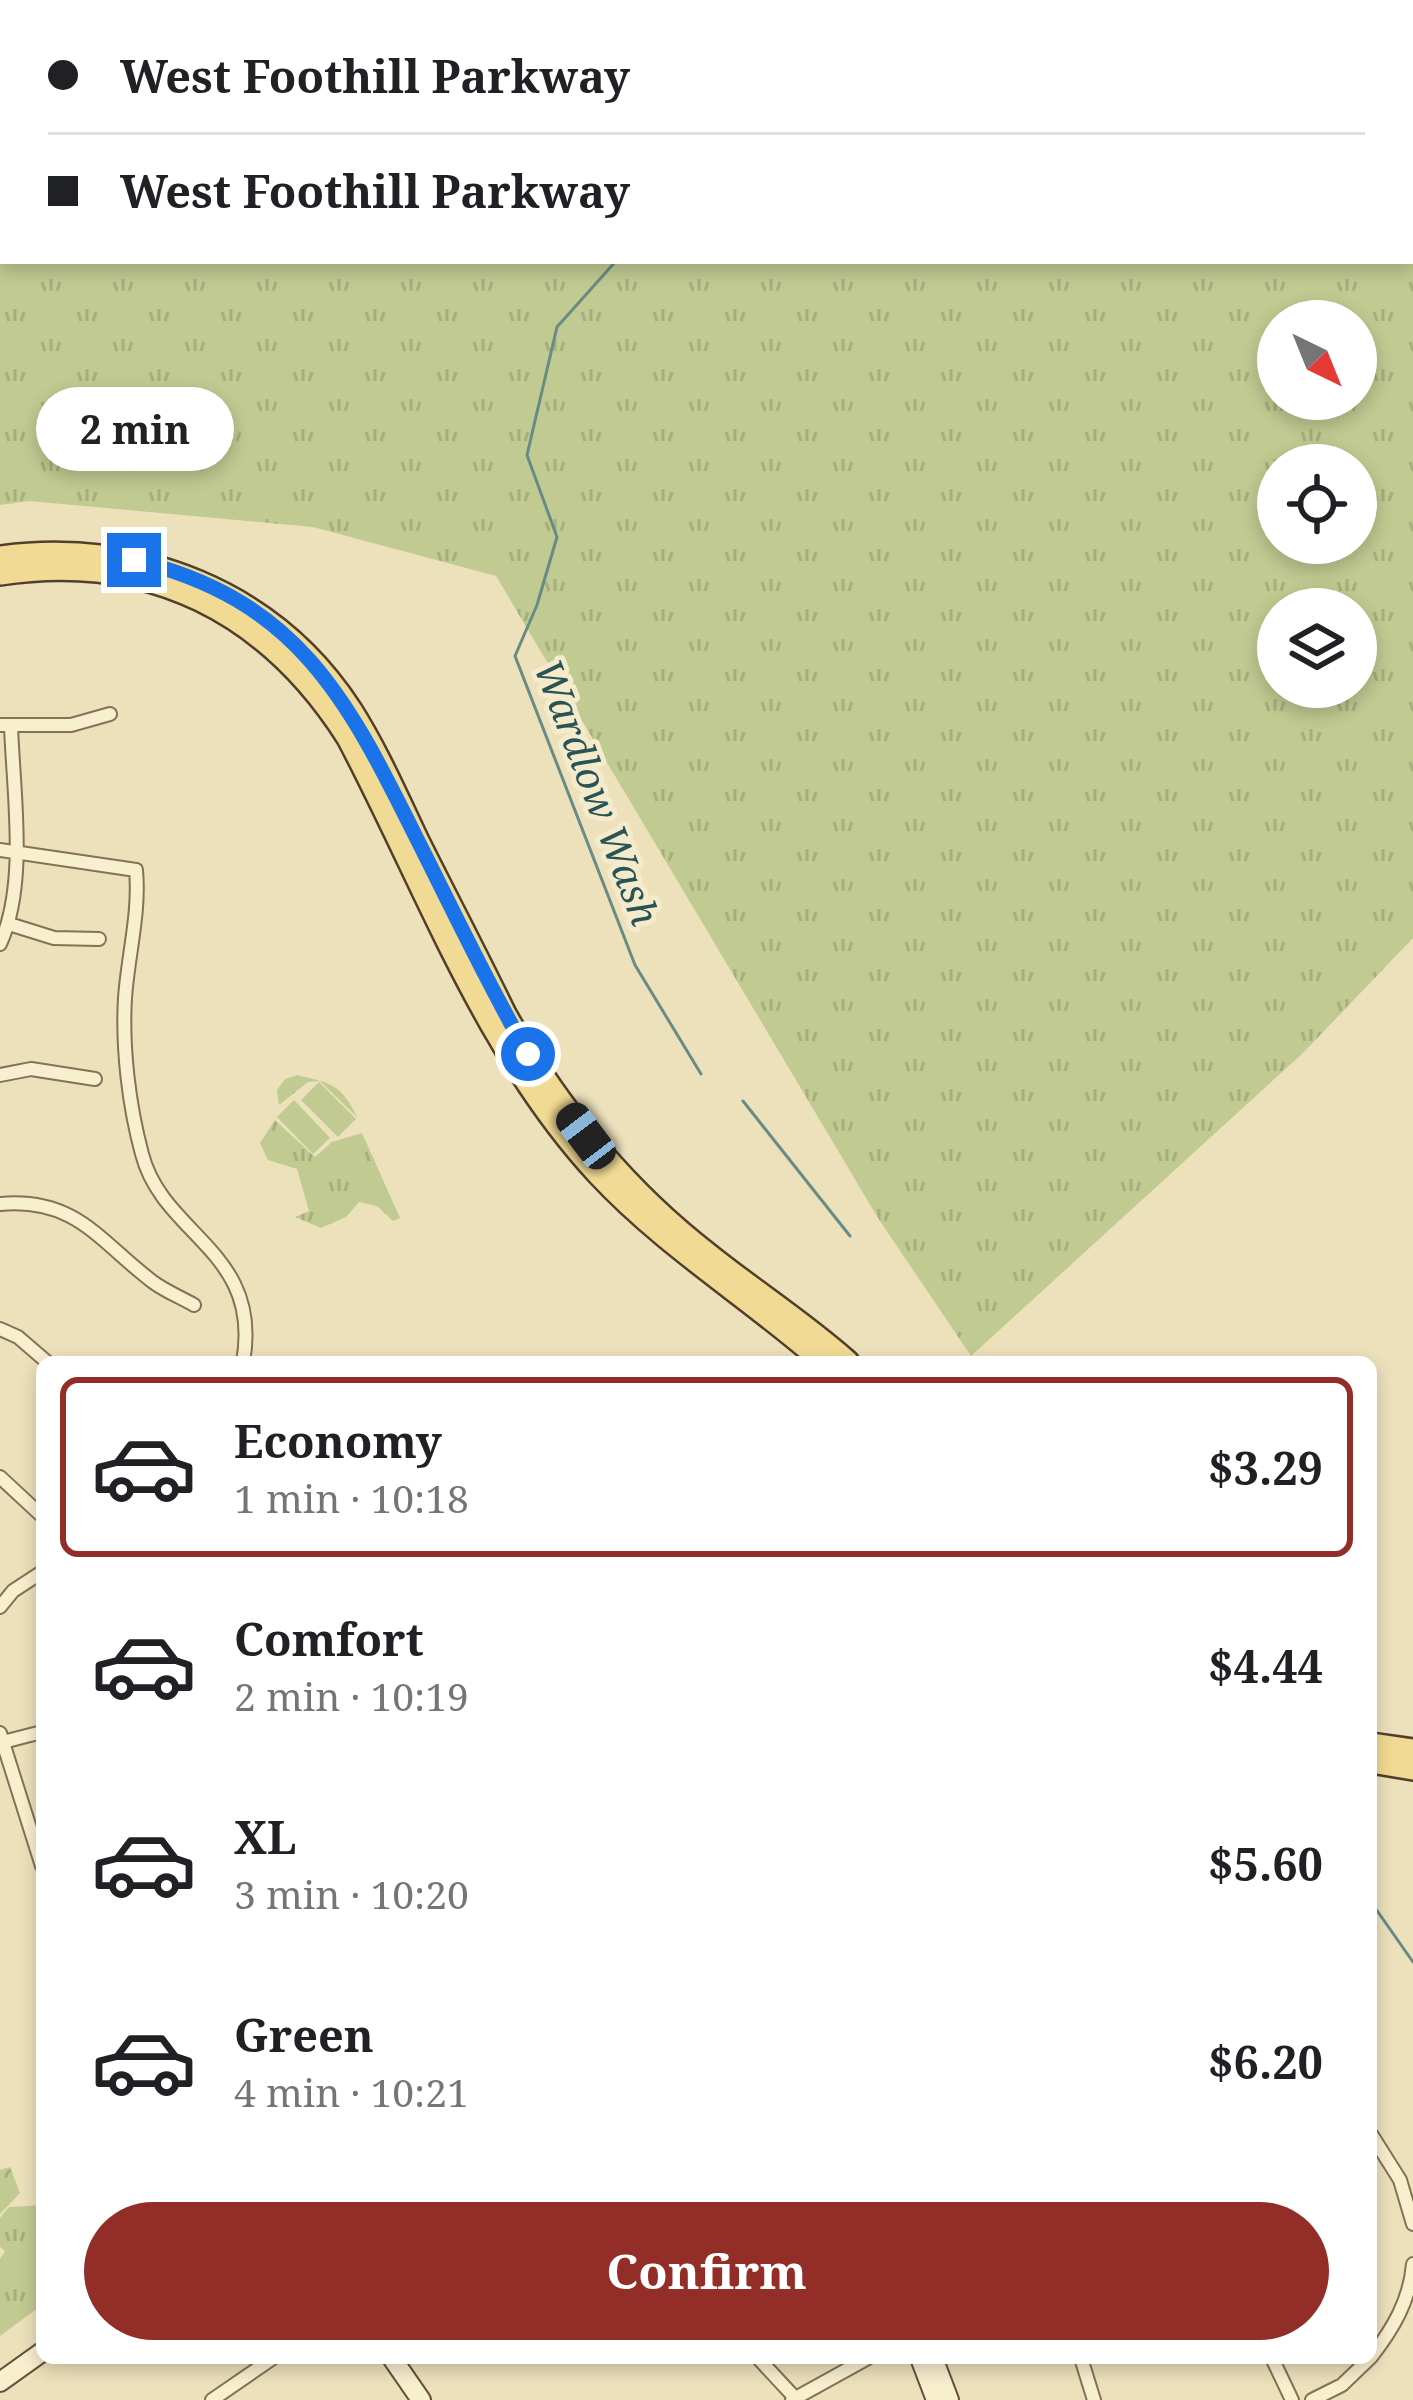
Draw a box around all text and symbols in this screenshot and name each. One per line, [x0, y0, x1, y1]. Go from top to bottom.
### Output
text: West Foothill Parkway [120, 45, 630, 106]
text: West Foothill Parkway [120, 160, 630, 221]
north arrow [1257, 300, 1377, 420]
map controls [1257, 300, 1377, 708]
callout: 2 min [35, 386, 233, 470]
text: 2 min [80, 402, 190, 455]
button: locate [1257, 444, 1377, 564]
route end [107, 533, 161, 587]
button: layers [1257, 588, 1377, 708]
water label: Wardlow Wash [523, 652, 673, 932]
route start [501, 1027, 555, 1081]
car [550, 1096, 622, 1176]
text: Economy [234, 1410, 442, 1471]
icon: car [90, 1413, 198, 1521]
text: $3.29 [1208, 1437, 1323, 1498]
text: 1 min · 10:18 [234, 1471, 469, 1524]
text: Comfort [234, 1608, 424, 1669]
icon: car [90, 1611, 198, 1719]
text: $4.44 [1208, 1635, 1323, 1696]
text: 2 min · 10:19 [234, 1669, 469, 1722]
text: XL [234, 1806, 296, 1867]
icon: car [90, 1809, 198, 1917]
text: $5.60 [1208, 1833, 1323, 1894]
text: 3 min · 10:20 [234, 1867, 469, 1920]
text: Green [234, 2004, 374, 2065]
icon: car [90, 2007, 198, 2115]
text: $6.20 [1208, 2031, 1323, 2092]
text: 4 min · 10:21 [234, 2065, 469, 2118]
button: Confirm [84, 2202, 1329, 2340]

